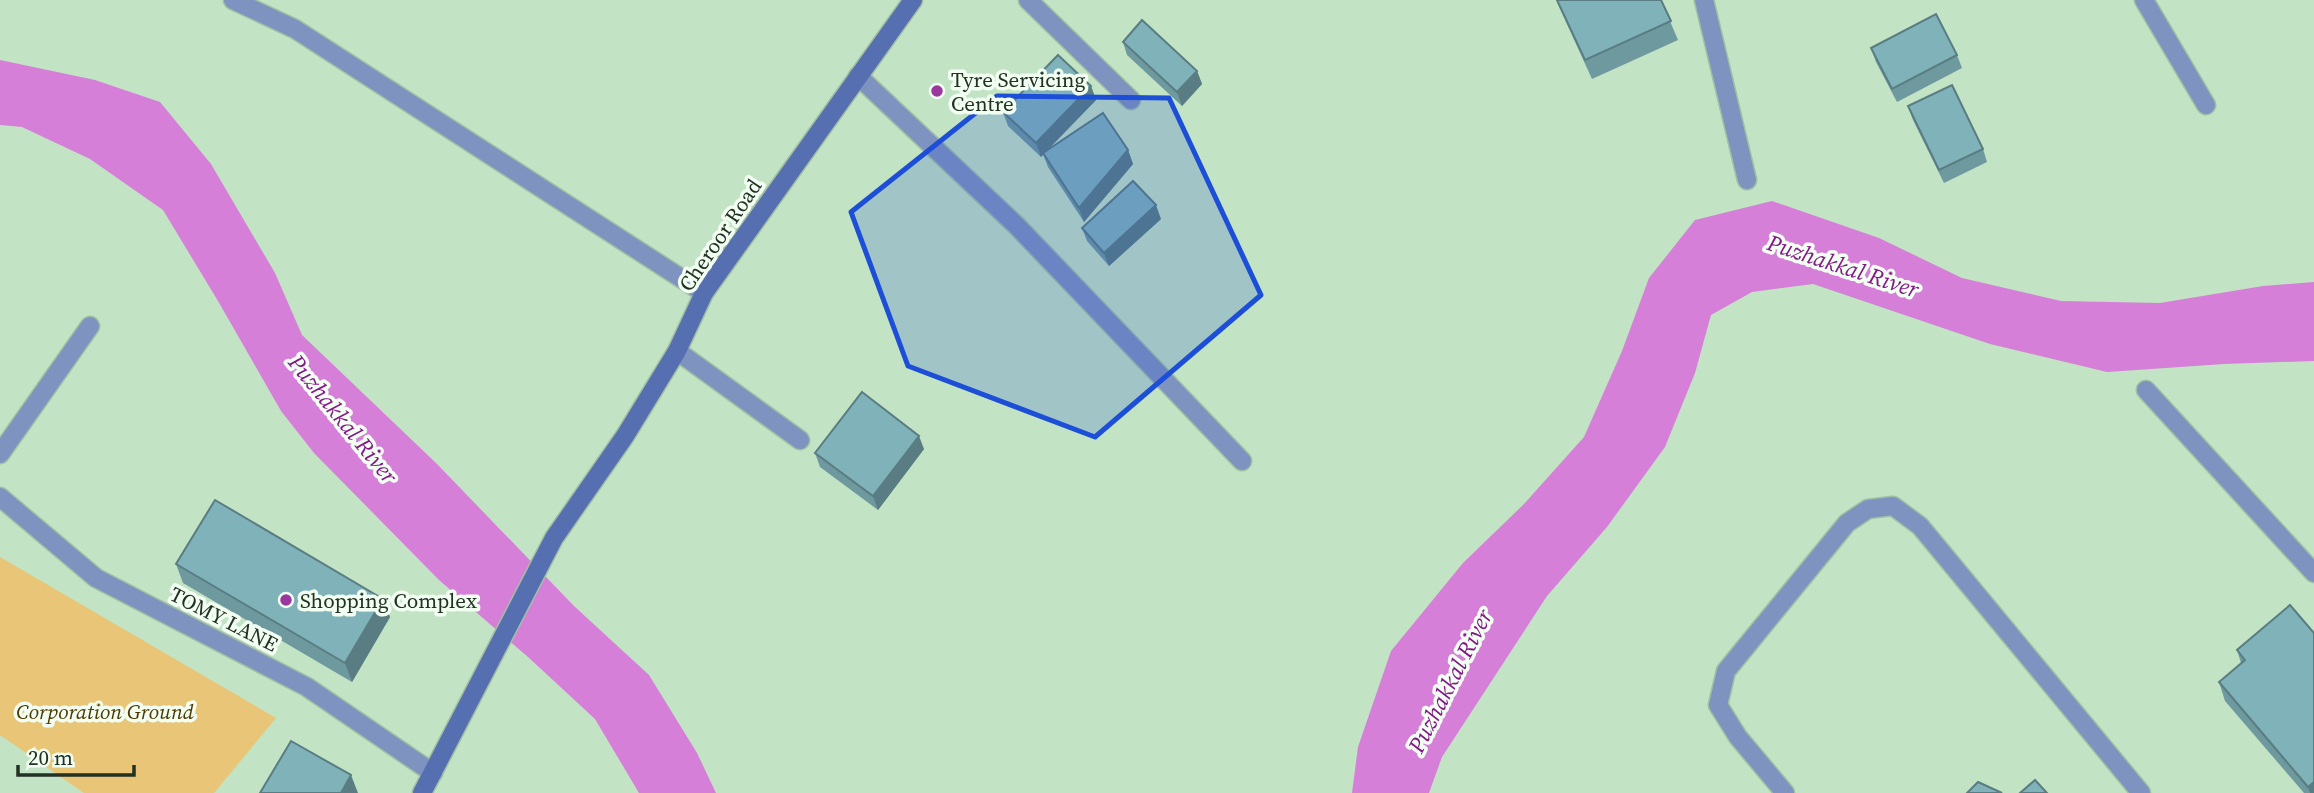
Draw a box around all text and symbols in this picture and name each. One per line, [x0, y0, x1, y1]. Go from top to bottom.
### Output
place label: Tyre Servicing Centre [951, 65, 1086, 118]
marker: Tyre Servicing Centre [929, 83, 945, 99]
street label: Cheroor Road [672, 173, 768, 297]
water label: Puzhakkal River [1762, 226, 1924, 306]
water label: Puzhakkal River [280, 347, 405, 491]
street label: TOMY LANE [165, 579, 283, 659]
place label: Shopping Complex [300, 586, 477, 615]
marker: Shopping Complex [278, 592, 294, 608]
water label: Puzhakkal River [1400, 603, 1500, 759]
park label: Corporation Ground [16, 697, 194, 726]
scale bar [18, 734, 133, 778]
text: 20 m [28, 743, 73, 772]

